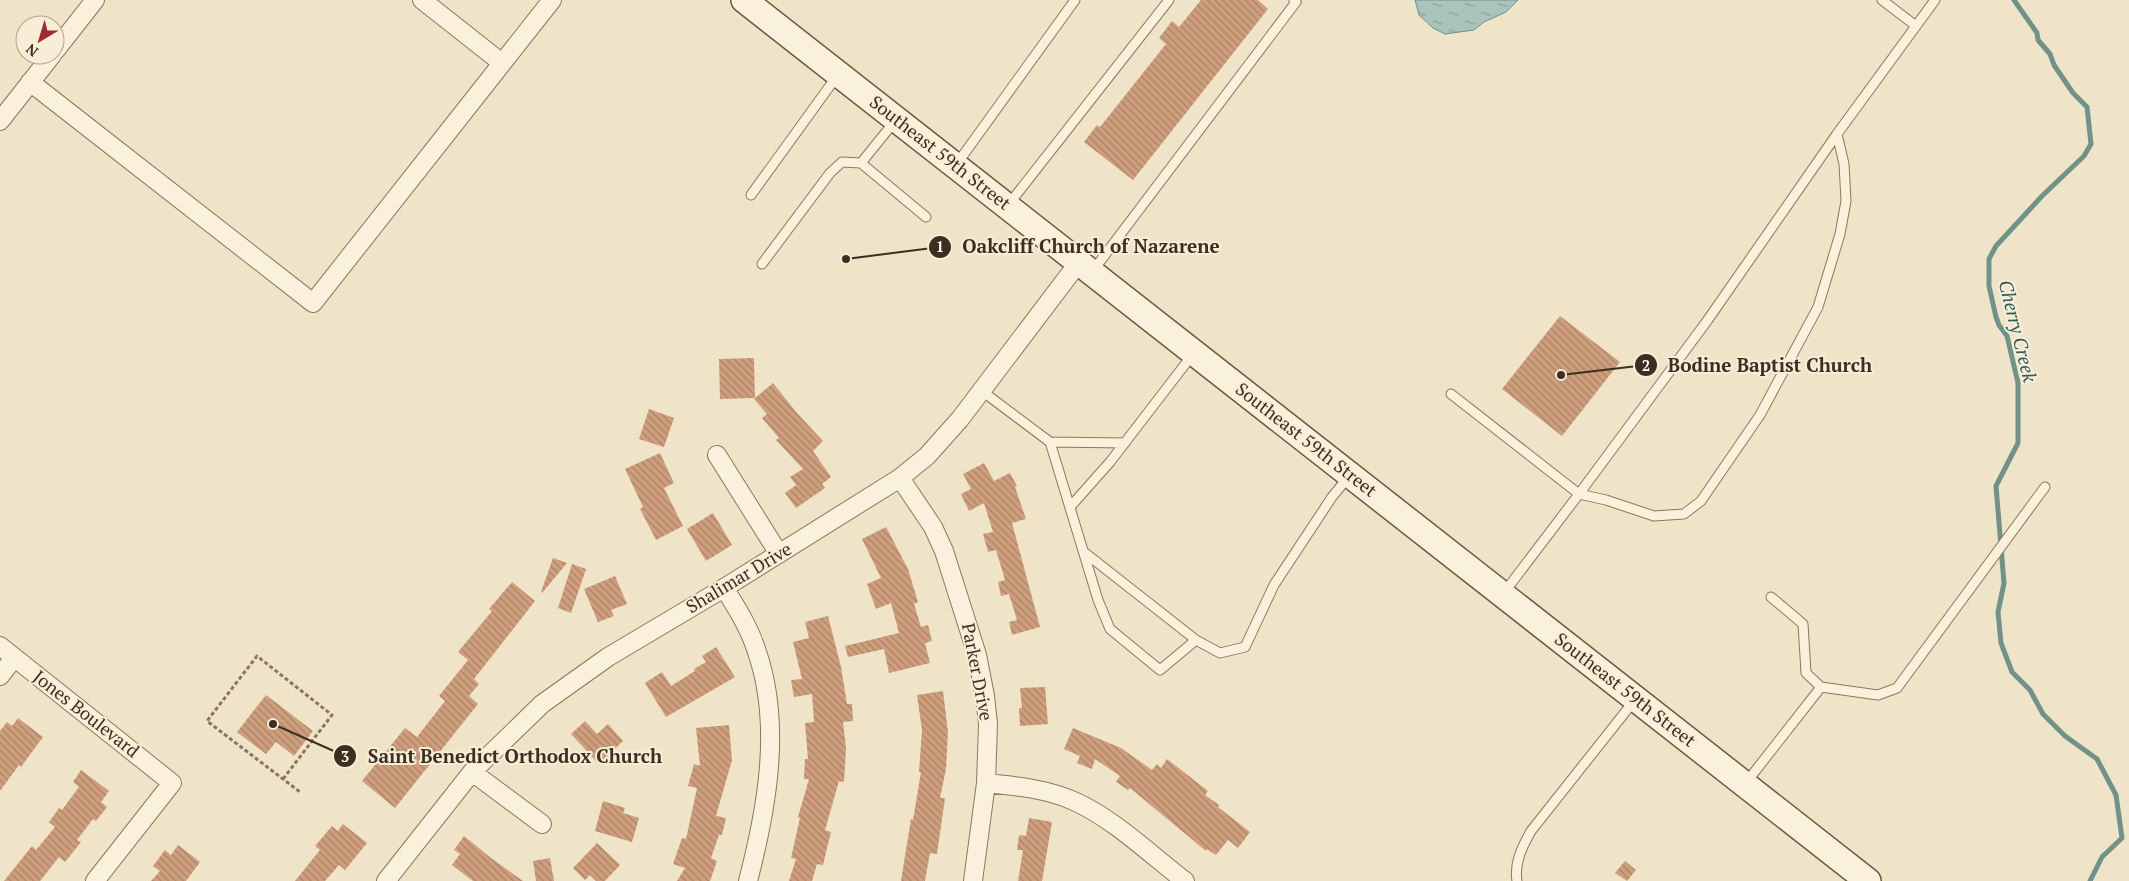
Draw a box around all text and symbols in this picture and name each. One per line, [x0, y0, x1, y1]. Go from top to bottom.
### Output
north arrow [15, 15, 65, 65]
text: N [21, 40, 42, 61]
street label: Southeast 59th Street [865, 90, 1016, 215]
callout: Oakcliff Church of Nazarene [927, 230, 1230, 264]
text: Oakcliff Church of Nazarene [962, 233, 1220, 258]
text: 1 [936, 236, 944, 256]
water label: Cherry Creek [1994, 277, 2043, 386]
callout: Bodine Baptist Church [1633, 348, 1883, 382]
text: Bodine Baptist Church [1668, 352, 1872, 377]
text: 2 [1642, 355, 1650, 375]
street label: Southeast 59th Street [1231, 377, 1382, 502]
street label: Shalimar Drive [681, 536, 796, 618]
street label: Parker Drive [957, 621, 999, 723]
street label: Southeast 59th Street [1550, 627, 1701, 752]
street label: Jones Boulevard [29, 664, 145, 762]
callout: Saint Benedict Orthodox Church [333, 739, 672, 773]
text: Saint Benedict Orthodox Church [368, 743, 662, 768]
text: 3 [341, 746, 349, 766]

